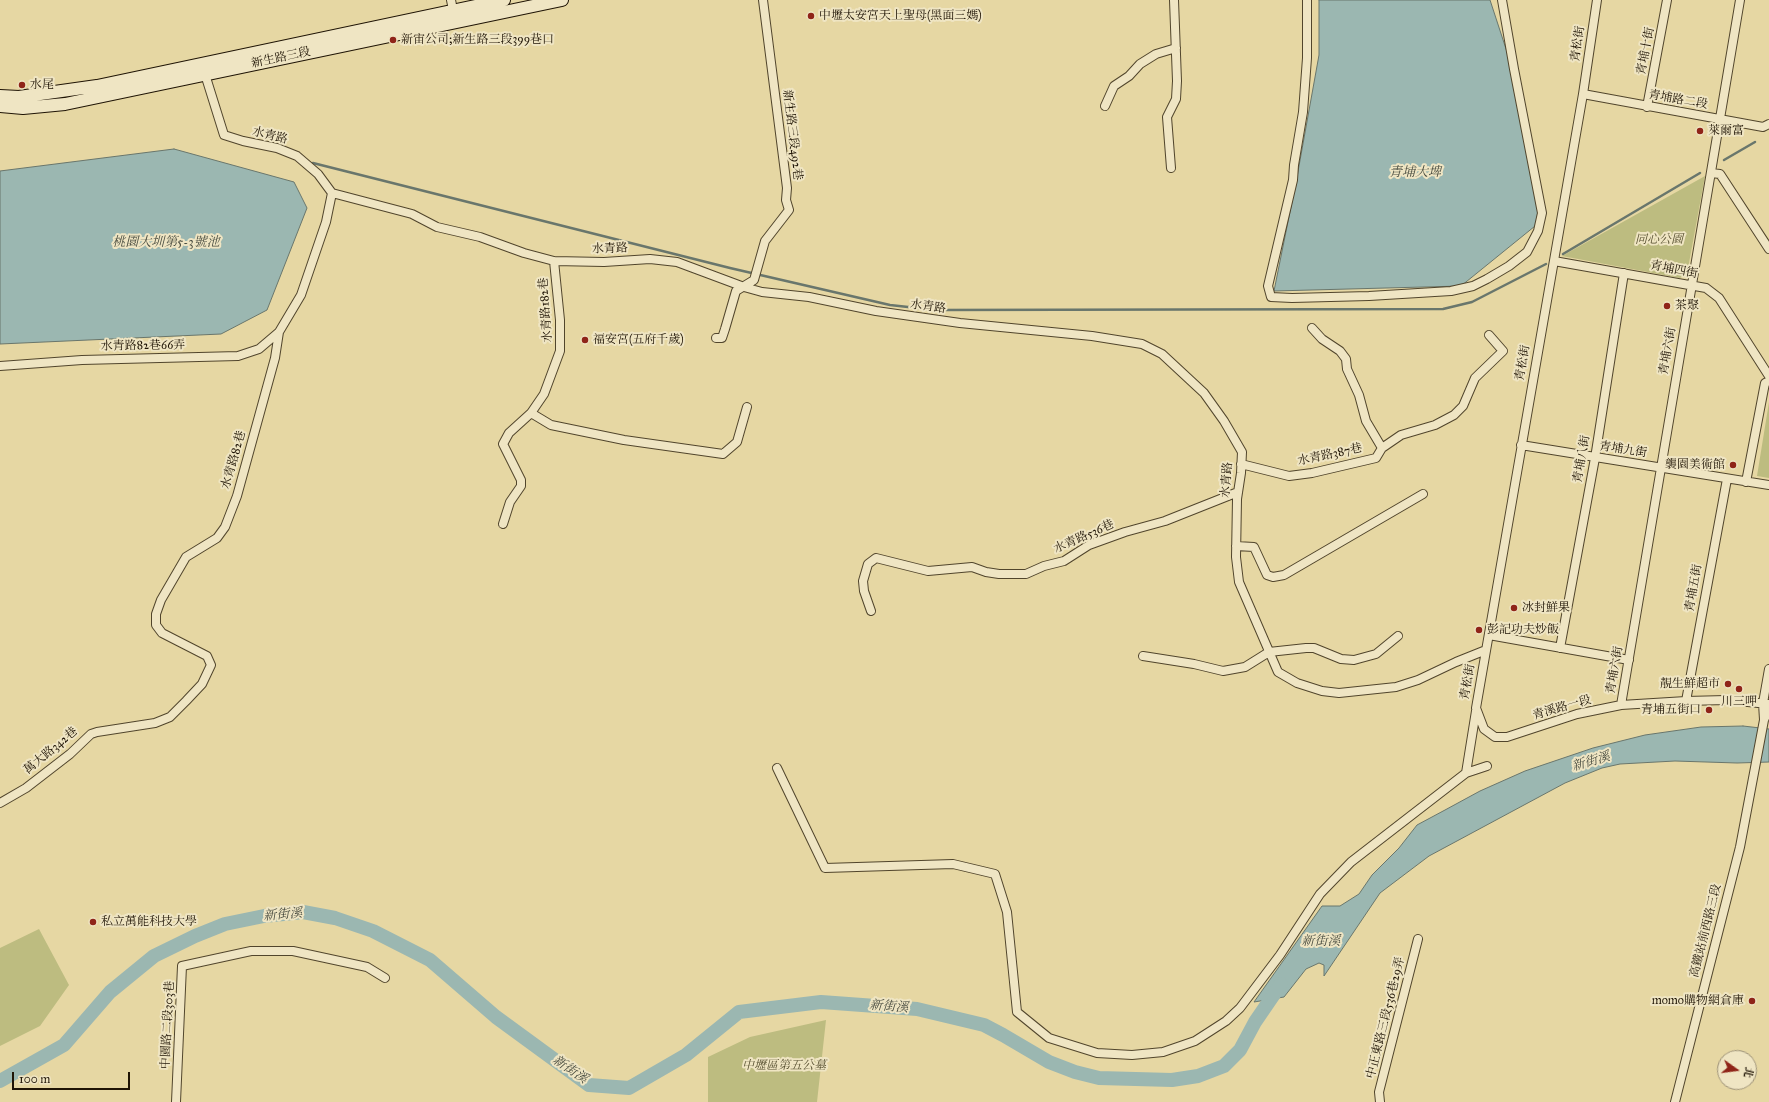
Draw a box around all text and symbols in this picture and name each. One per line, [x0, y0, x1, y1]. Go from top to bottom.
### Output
place label: 中壢太安宮天上聖母(黑面三媽) [819, 9, 982, 23]
marker: 中壢太安宮天上聖母(黑面三媽) [806, 11, 816, 21]
street label: 青松街 [1568, 25, 1588, 63]
street label: 青埔十街 [1634, 26, 1658, 76]
place label: 新宙公司;新生路三段399巷口 [401, 33, 554, 47]
marker: 新宙公司;新生路三段399巷口 [388, 35, 398, 45]
street label: 新生路三段 [250, 45, 312, 71]
place label: 水尾 [30, 78, 54, 92]
marker: 水尾 [17, 80, 27, 90]
street label: 青埔路二段 [1647, 88, 1709, 112]
street label: 新生路三段492巷 [779, 89, 805, 181]
place label: 萊爾富 [1708, 124, 1744, 138]
street label: 水青路 [251, 125, 289, 147]
marker: 萊爾富 [1695, 126, 1705, 136]
water label: 青埔大埤 [1389, 165, 1441, 181]
park label: 同心公園 [1635, 233, 1683, 247]
water label: 桃園大圳第5-3號池 [112, 235, 220, 251]
street label: 水青路 [592, 241, 628, 257]
street label: 青埔四街 [1649, 258, 1699, 282]
street label: 水青路182巷 [537, 277, 555, 343]
street label: 水青路 [909, 297, 947, 317]
place label: 茶聚 [1675, 299, 1699, 313]
marker: 茶聚 [1662, 301, 1672, 311]
street label: 青埔六街 [1657, 326, 1679, 376]
place label: 福安宮(五府千歲) [593, 333, 684, 347]
marker: 福安宮(五府千歲) [580, 335, 590, 345]
street label: 水青路82巷66弄 [101, 338, 185, 354]
street label: 青松街 [1513, 344, 1533, 382]
street label: 水青路82巷 [219, 429, 249, 491]
street label: 青埔八街 [1571, 434, 1593, 484]
street label: 青埔九街 [1598, 439, 1648, 461]
street label: 水青路387巷 [1296, 441, 1364, 469]
place label: 襲園美術館 [1665, 458, 1725, 472]
marker: 襲園美術館 [1728, 460, 1738, 470]
street label: 水青路 [1218, 461, 1236, 499]
street label: 水青路536巷 [1052, 517, 1116, 557]
street label: 青埔五街 [1683, 563, 1705, 613]
place label: 冰封鮮果 [1522, 601, 1570, 615]
marker: 冰封鮮果 [1509, 603, 1519, 613]
place label: 彭記功夫炒飯 [1487, 623, 1559, 637]
marker: 彭記功夫炒飯 [1474, 625, 1484, 635]
street label: 青埔六街 [1604, 645, 1626, 695]
street label: 青松街 [1458, 663, 1478, 701]
place label: 靚生鮮超市 [1660, 677, 1720, 691]
marker: 靚生鮮超市 [1723, 679, 1733, 689]
marker: 川三呷 [1734, 684, 1744, 694]
street label: 青溪路一段 [1531, 693, 1593, 723]
place label: 川三呷 [1721, 695, 1757, 709]
place label: 青埔五街口 [1641, 703, 1701, 717]
marker: 青埔五街口 [1704, 705, 1714, 715]
street label: 萬大路342巷 [21, 724, 81, 778]
water label: 新街溪 [1570, 749, 1612, 775]
street label: 高鐵站前西路三段 [1687, 883, 1725, 979]
water label: 新街溪 [263, 906, 303, 924]
place label: 私立萬能科技大學 [101, 915, 197, 929]
marker: 私立萬能科技大學 [88, 917, 98, 927]
water label: 新街溪 [1302, 934, 1340, 950]
street label: 中正東路三段536巷29弄 [1364, 956, 1408, 1080]
street label: 中園路二段303巷 [158, 980, 178, 1070]
place label: momo購物網倉庫 [1652, 994, 1744, 1008]
marker: momo購物網倉庫 [1747, 996, 1757, 1006]
water label: 新街溪 [869, 998, 909, 1016]
north arrow [1717, 1050, 1757, 1090]
water label: 新街溪 [549, 1053, 591, 1087]
park label: 中壢區第五公墓 [742, 1059, 826, 1073]
scale bar [14, 1064, 132, 1090]
text: 北 [1741, 1066, 1756, 1080]
text: 100 m [19, 1072, 50, 1086]

